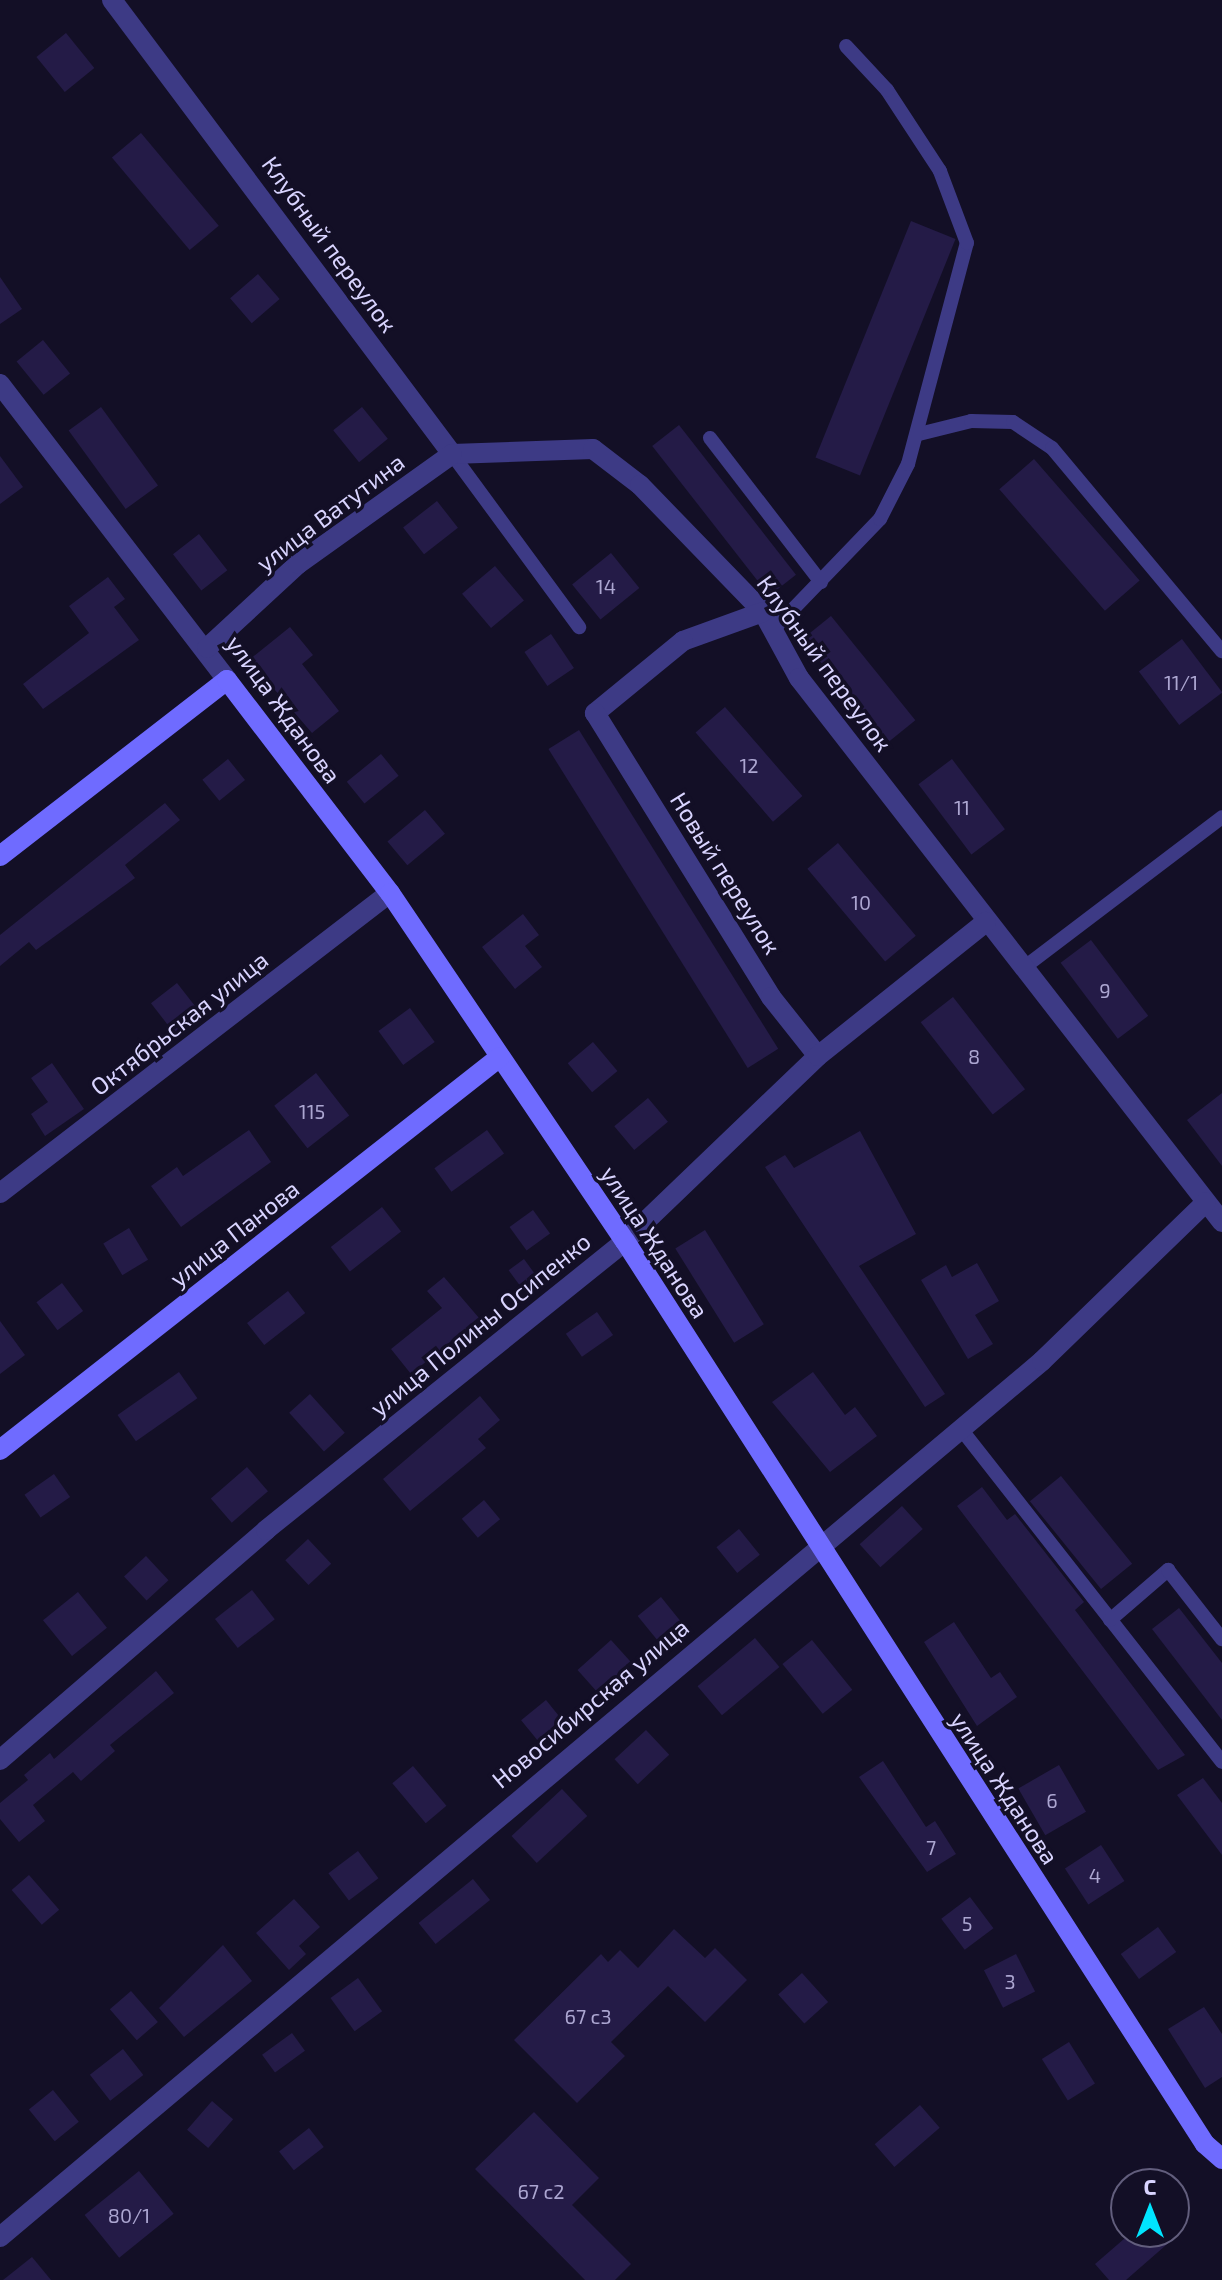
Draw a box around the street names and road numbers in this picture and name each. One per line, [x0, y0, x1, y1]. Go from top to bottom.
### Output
street label: Клубный переулок [256, 150, 404, 338]
street label: улица Ватутина [250, 447, 410, 577]
street label: Клубный переулок [751, 569, 899, 757]
street label: улица Жданова [221, 629, 347, 789]
street label: Новый переулок [665, 787, 787, 959]
street label: Октябрьская улица [85, 945, 273, 1101]
street label: улица Жданова [595, 1160, 715, 1324]
street label: улица Панова [164, 1174, 304, 1292]
street label: улица Полины Осипенко [364, 1226, 596, 1422]
street label: Новосибирская улица [486, 1612, 694, 1794]
street label: улица Жданова [945, 1706, 1065, 1870]

